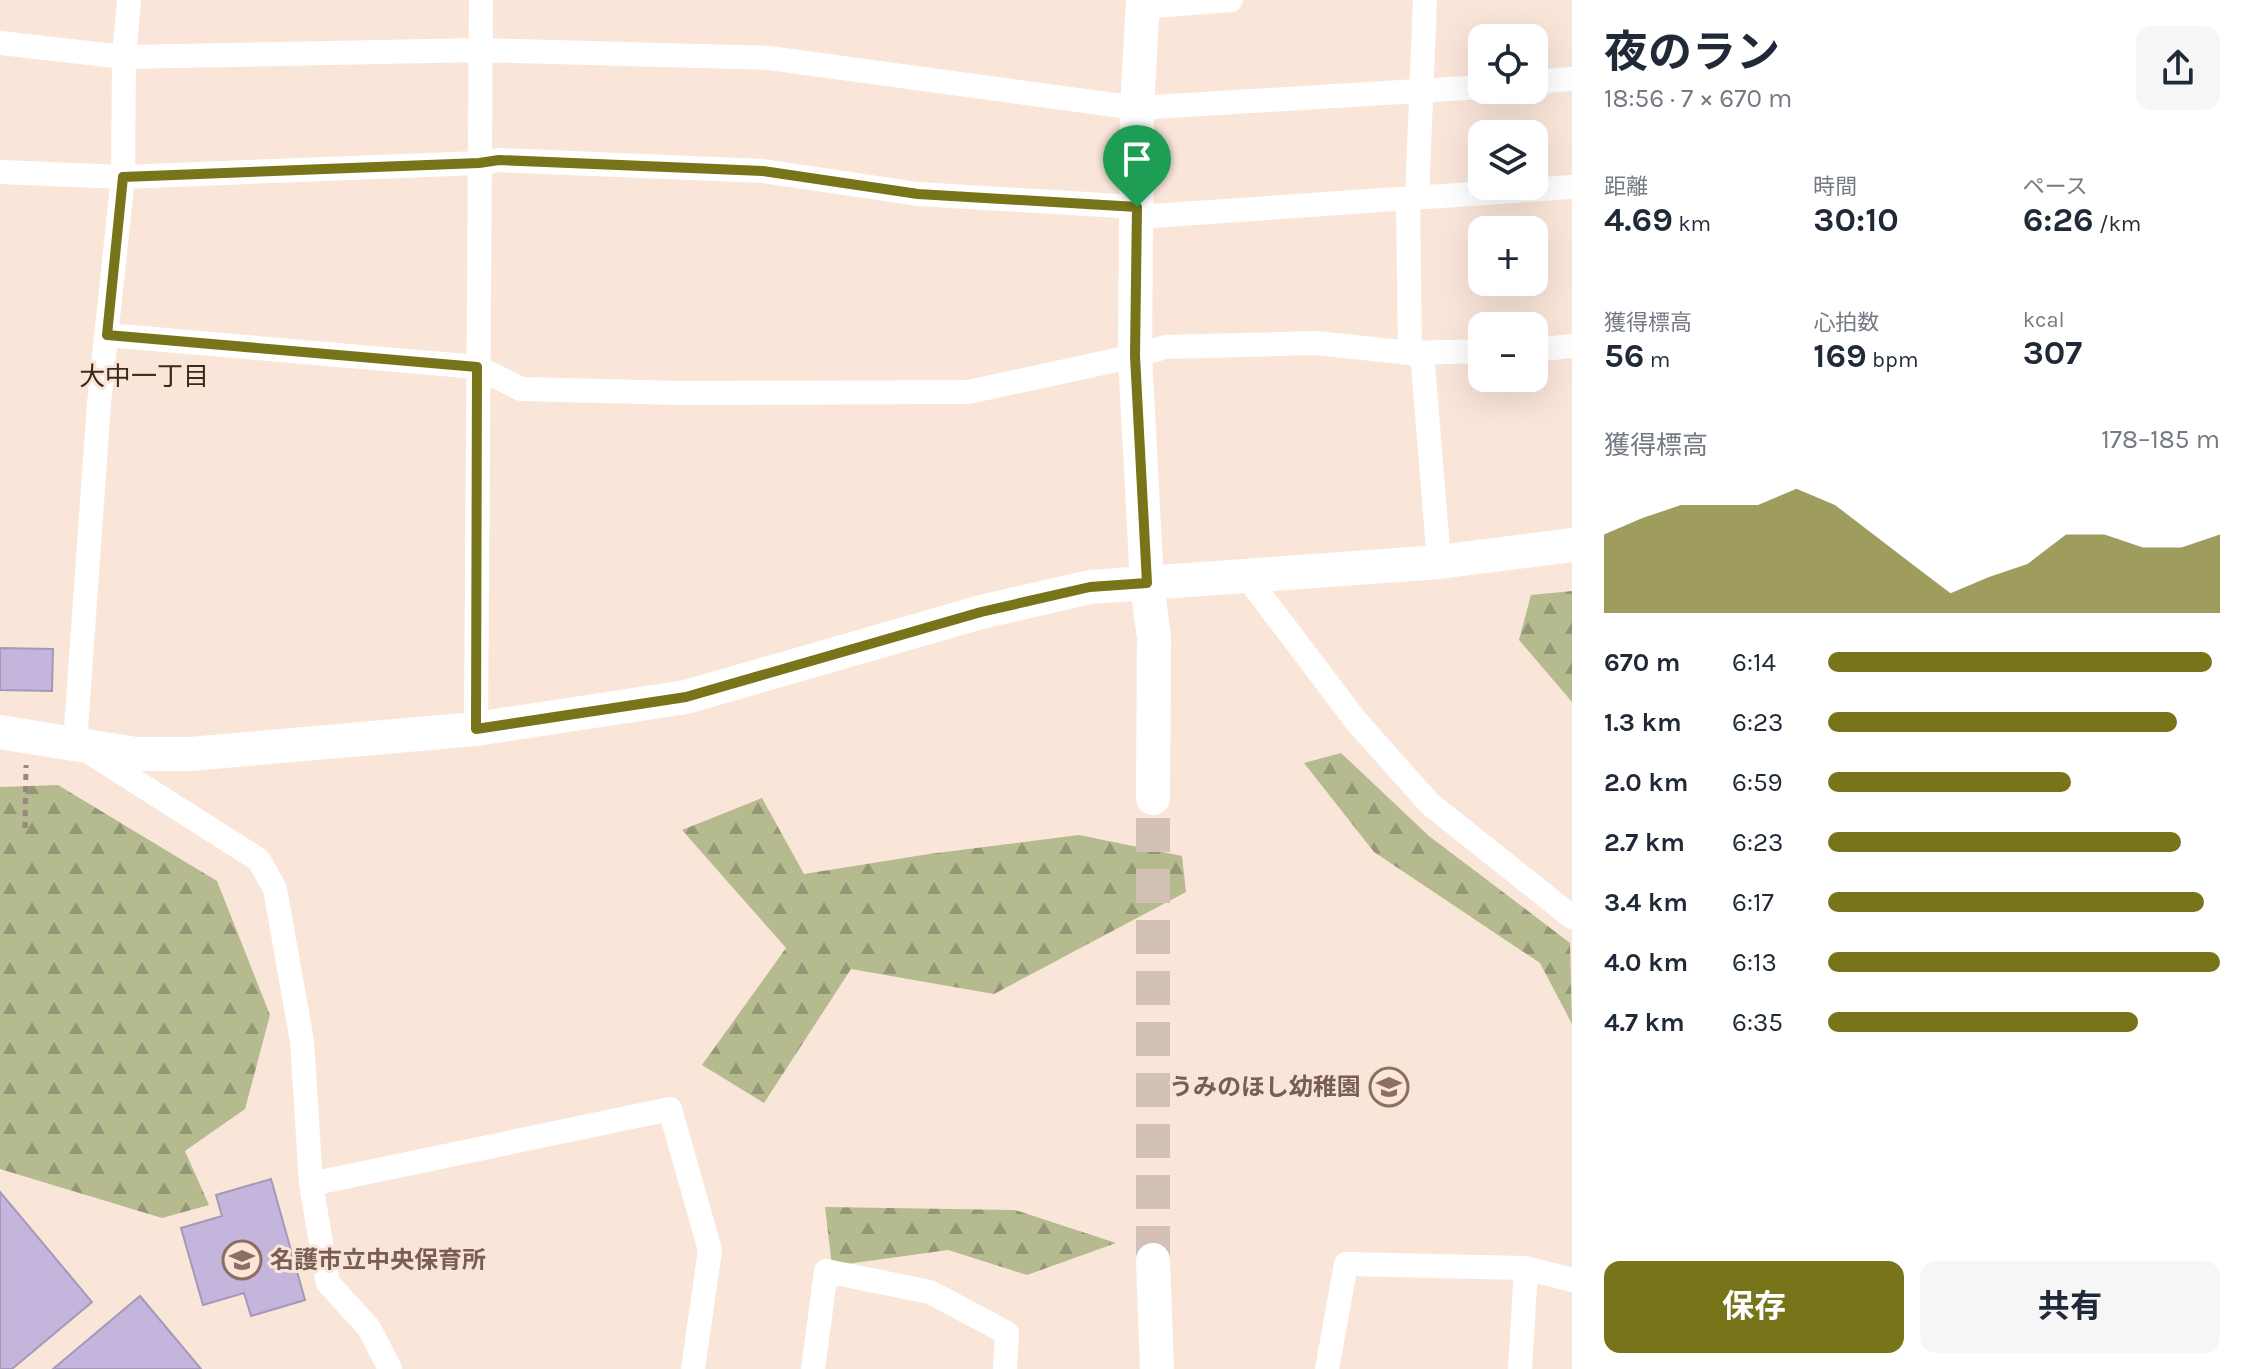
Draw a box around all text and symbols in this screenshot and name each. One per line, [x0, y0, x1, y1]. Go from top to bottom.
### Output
map controls [1468, 24, 1548, 392]
button: locate [1468, 24, 1548, 104]
button: share [2136, 26, 2220, 110]
text: 夜のラン [1604, 27, 1780, 78]
text: 18:56 · 7 × 670 m [1604, 83, 1792, 114]
button: layers [1468, 120, 1548, 200]
pin [1103, 125, 1171, 207]
icon: arrive [1115, 137, 1159, 181]
text: 距離 [1604, 174, 1648, 200]
text: 時間 [1813, 174, 1857, 200]
text: ペース [2023, 174, 2088, 200]
text: 4.69 [1604, 200, 1673, 240]
text: 30:10 [1813, 200, 1899, 240]
text: 6:26 [2023, 200, 2094, 240]
text: km [1673, 211, 1711, 237]
text: /km [2094, 211, 2141, 237]
button: + [1468, 216, 1548, 296]
text: kcal [2023, 307, 2065, 333]
text: 獲得標高 [1604, 310, 1692, 336]
text: 心拍数 [1813, 310, 1879, 336]
button: − [1468, 312, 1548, 392]
text: 307 [2023, 333, 2082, 373]
text: 56 [1604, 336, 1644, 376]
text: 169 [1813, 336, 1867, 376]
text: m [1644, 347, 1670, 373]
text: bpm [1867, 347, 1919, 373]
district label: 大中一丁目 [79, 361, 209, 392]
text: 178–185 m [2101, 424, 2220, 455]
text: 獲得標高 [1604, 430, 1708, 461]
text: 670 m [1604, 647, 1680, 678]
text: 6:14 [1732, 647, 1776, 678]
text: 1.3 km [1604, 707, 1682, 738]
text: 6:23 [1732, 707, 1783, 738]
text: 2.0 km [1604, 767, 1688, 798]
text: 6:59 [1732, 767, 1783, 798]
text: 2.7 km [1604, 827, 1685, 858]
text: 6:23 [1732, 827, 1783, 858]
text: 3.4 km [1604, 887, 1688, 918]
text: 6:17 [1732, 887, 1774, 918]
text: 4.0 km [1604, 947, 1688, 978]
text: 6:13 [1732, 947, 1777, 978]
text: 4.7 km [1604, 1007, 1685, 1038]
text: 6:35 [1732, 1007, 1783, 1038]
school or university icon: うみのほし幼稚園 [1368, 1066, 1410, 1108]
place label: うみのほし幼稚園 [1169, 1073, 1361, 1101]
school or university icon: 名護市立中央保育所 [221, 1239, 263, 1281]
place label: 名護市立中央保育所 [270, 1246, 486, 1274]
button: 保存 [1604, 1261, 1904, 1353]
button: 共有 [1920, 1261, 2220, 1353]

